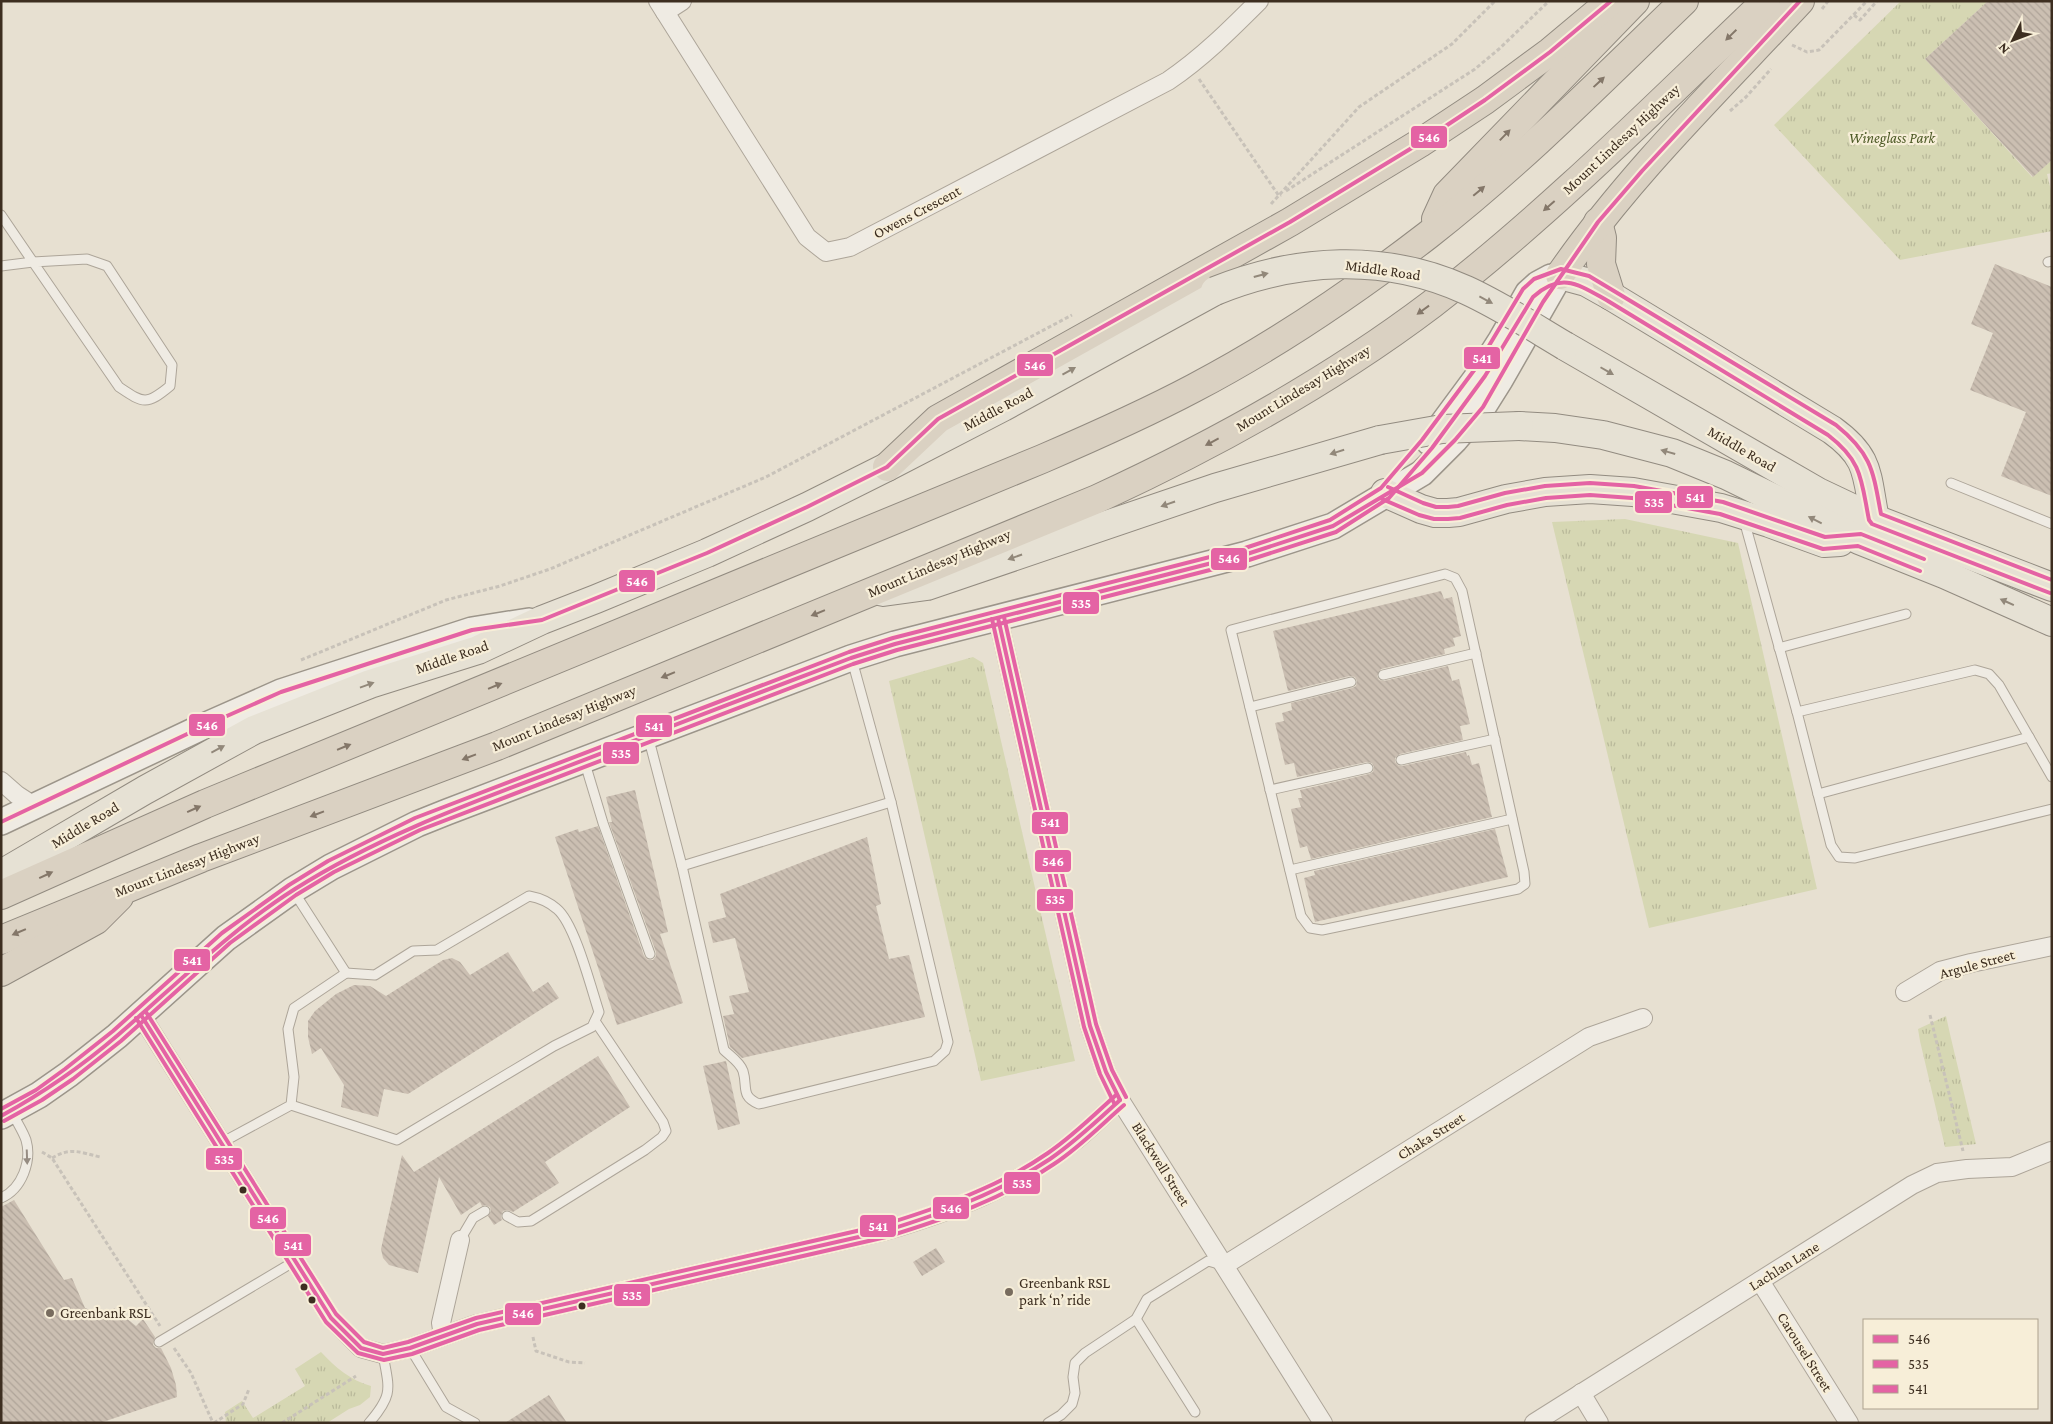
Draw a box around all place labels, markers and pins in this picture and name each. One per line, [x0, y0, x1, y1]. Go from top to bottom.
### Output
unlabelled marker [238, 1185, 248, 1195]
place label: Greenbank RSL park ‘n’ ride [1019, 1275, 1111, 1309]
unlabelled marker [299, 1282, 309, 1292]
marker: Greenbank RSL park ‘n’ ride [1003, 1286, 1015, 1298]
unlabelled marker [307, 1295, 317, 1305]
unlabelled marker [577, 1301, 587, 1311]
place label: Greenbank RSL [60, 1305, 152, 1321]
marker: Greenbank RSL [44, 1307, 56, 1319]

